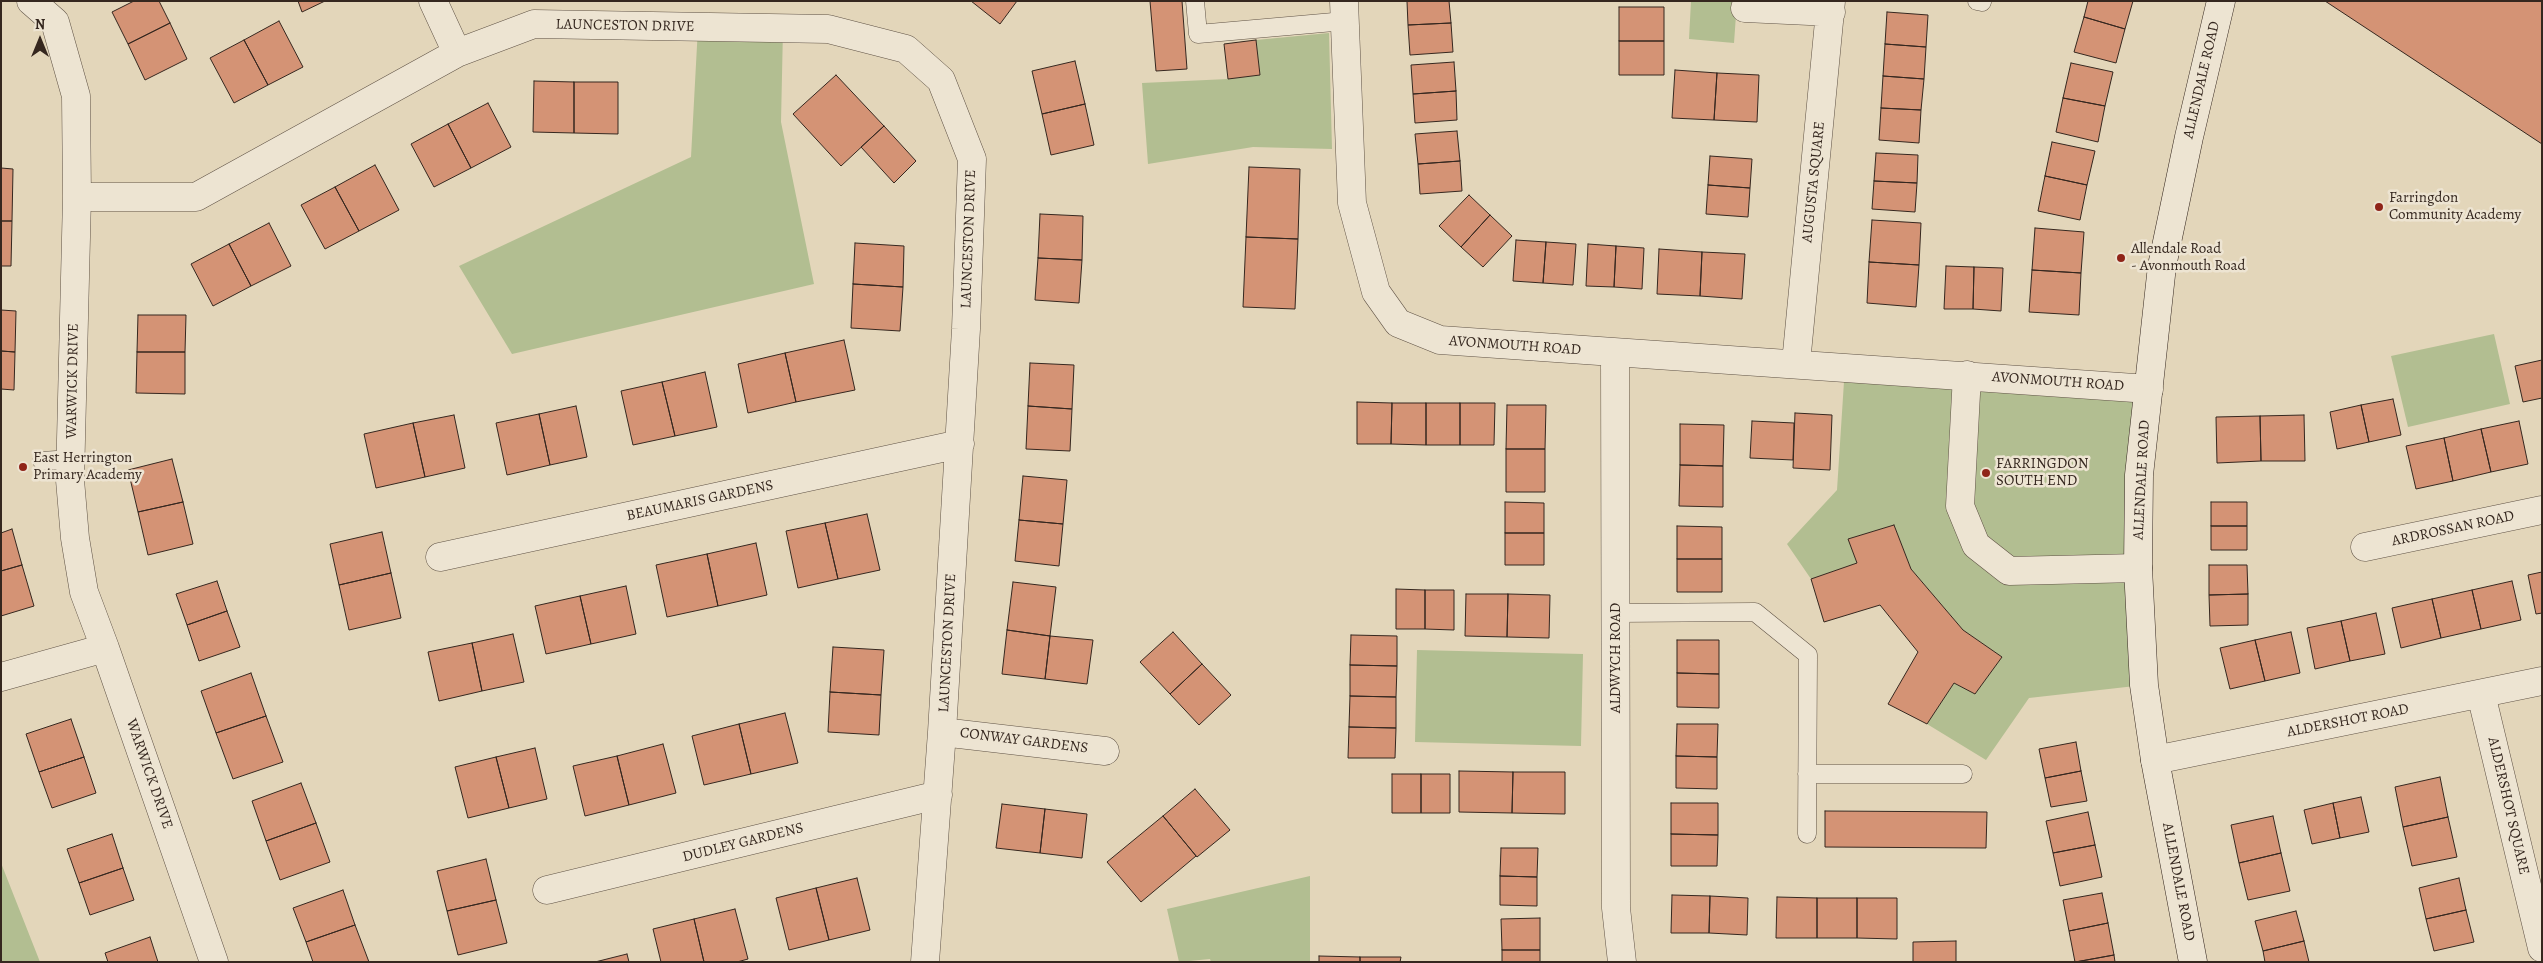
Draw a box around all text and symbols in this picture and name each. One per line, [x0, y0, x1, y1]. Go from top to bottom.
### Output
north arrow [15, 15, 65, 65]
text: N [35, 15, 45, 34]
street label: LAUNCESTON DRIVE [555, 16, 695, 36]
street label: ALLENDALE ROAD [2180, 20, 2224, 140]
street label: AUGUSTA SQUARE [1799, 120, 1829, 244]
street label: LAUNCESTON DRIVE [958, 169, 980, 309]
place label: Farringdon Community Academy [2389, 189, 2521, 224]
marker: Farringdon Community Academy [2373, 201, 2385, 213]
place label: Allendale Road - Avonmouth Road [2131, 240, 2245, 275]
marker: Allendale Road - Avonmouth Road [2115, 252, 2127, 264]
street label: WARWICK DRIVE [63, 323, 83, 439]
street label: AVONMOUTH ROAD [1448, 332, 1582, 360]
street label: AVONMOUTH ROAD [1991, 368, 2125, 396]
street label: ALLENDALE ROAD [2130, 420, 2154, 540]
place label: East Herrington Primary Academy [33, 449, 142, 484]
place label: FARRINGDON SOUTH END [1996, 455, 2088, 490]
marker: East Herrington Primary Academy [17, 461, 29, 473]
marker: FARRINGDON SOUTH END [1980, 467, 1992, 479]
street label: BEAUMARIS GARDENS [625, 477, 775, 525]
street label: ARDROSSAN ROAD [2390, 507, 2516, 551]
street label: LAUNCESTON DRIVE [935, 573, 961, 713]
street label: ALDWYCH ROAD [1607, 603, 1625, 713]
street label: ALDERSHOT ROAD [2286, 700, 2410, 742]
street label: WARWICK DRIVE [122, 717, 176, 831]
street label: CONWAY GARDENS [959, 724, 1089, 758]
street label: ALDERSHOT SQUARE [2483, 736, 2533, 876]
street label: DUDLEY GARDENS [681, 819, 805, 867]
street label: ALLENDALE ROAD [2158, 821, 2198, 943]

